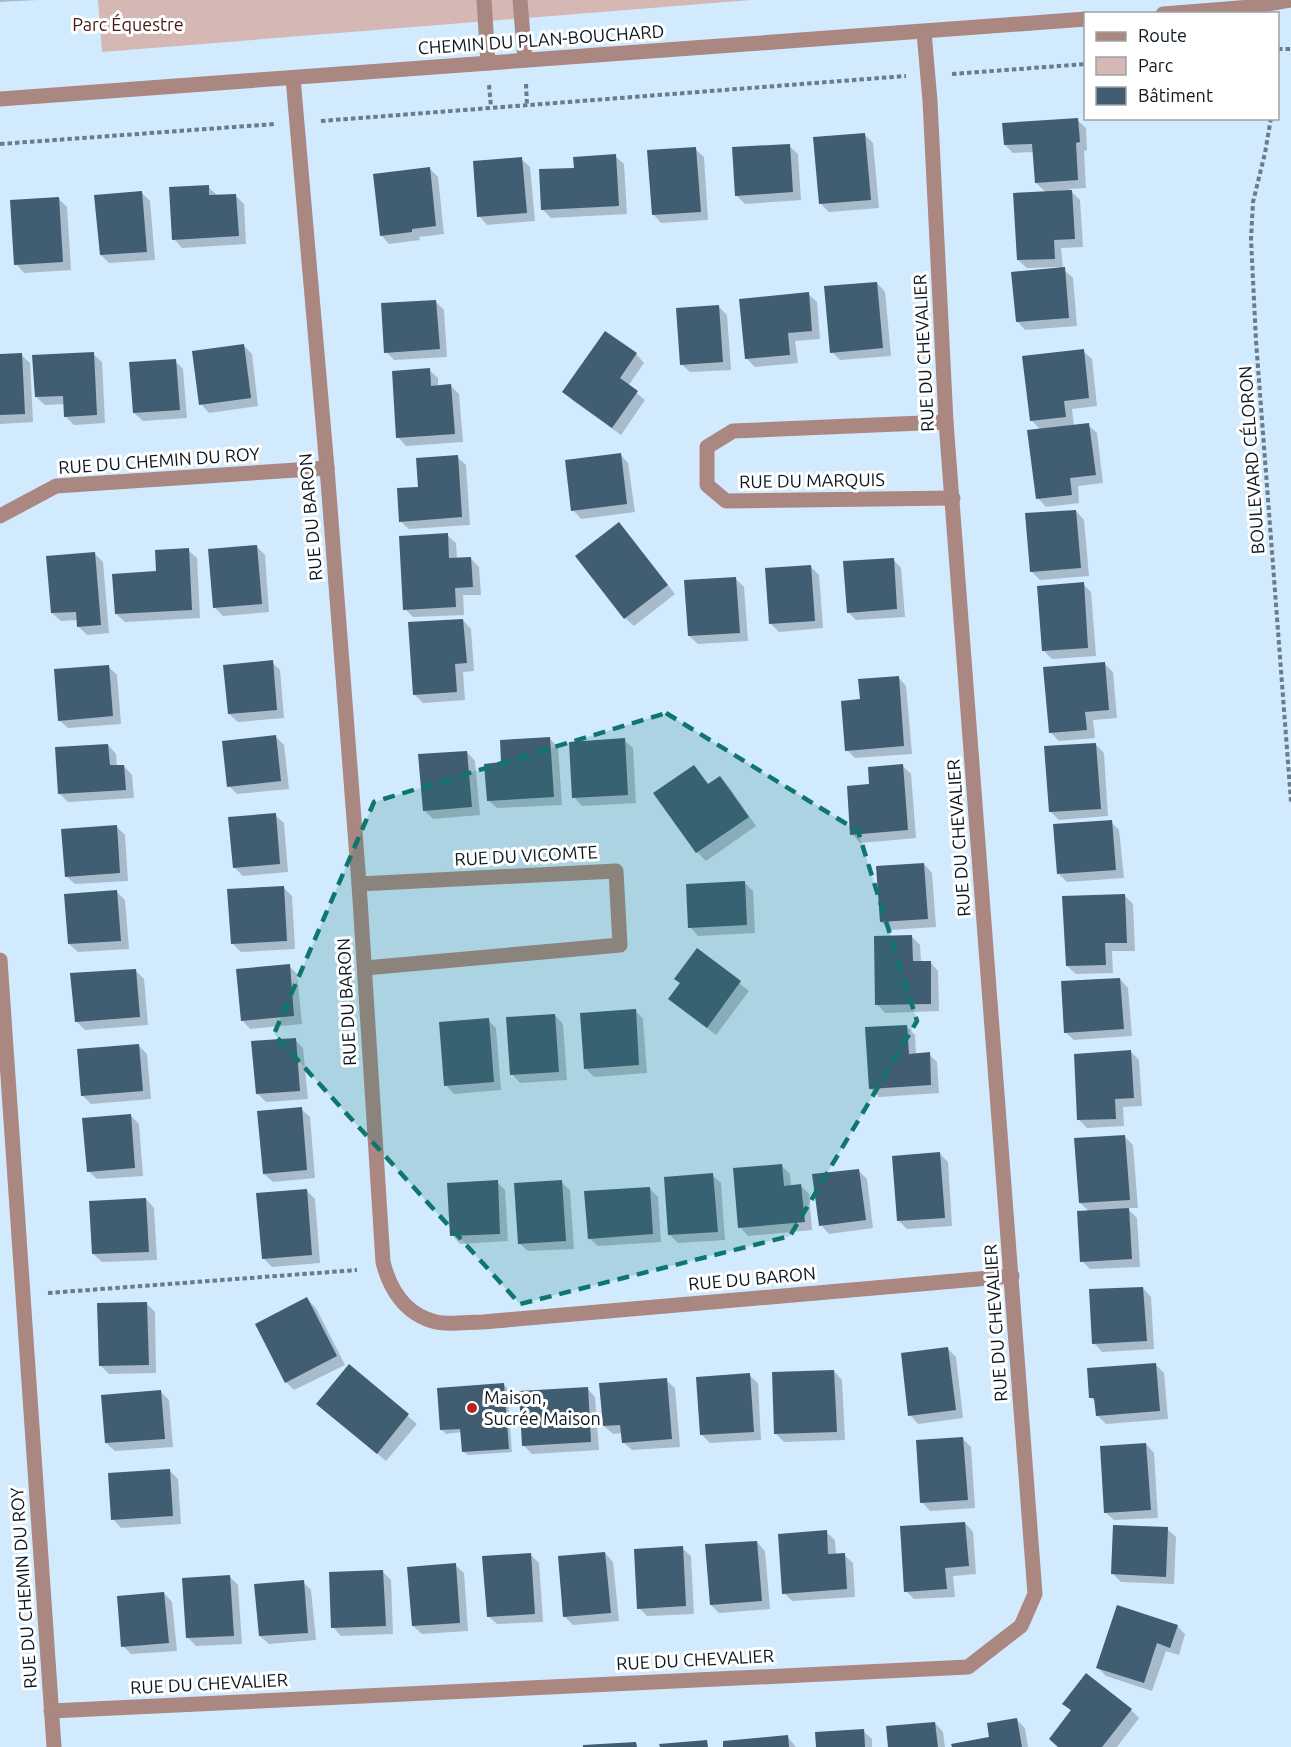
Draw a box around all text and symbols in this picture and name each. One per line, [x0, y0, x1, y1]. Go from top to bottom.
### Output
legend [1084, 12, 1279, 120]
park label: Parc Équestre [72, 13, 184, 34]
street label: CHEMIN DU PLAN-BOUCHARD [417, 20, 665, 58]
text: Route [1138, 25, 1187, 45]
text: Parc [1138, 55, 1173, 75]
text: Bâtiment [1138, 85, 1213, 105]
street label: RUE DU CHEVALIER [909, 274, 937, 432]
street label: BOULEVARD CÉLORON [1233, 365, 1268, 555]
street label: RUE DU CHEMIN DU ROY [58, 443, 261, 477]
street label: RUE DU BARON [294, 452, 326, 582]
street label: RUE DU MARQUIS [739, 469, 885, 492]
street label: RUE DU CHEVALIER [943, 759, 973, 917]
street label: RUE DU VICOMTE [454, 841, 598, 869]
street label: RUE DU BARON [333, 938, 359, 1066]
street label: RUE DU CHEVALIER [980, 1244, 1010, 1402]
street label: RUE DU BARON [687, 1262, 817, 1294]
place label: Maison, Sucrée Maison [484, 1387, 601, 1428]
marker: Maison, Sucrée Maison [465, 1401, 479, 1415]
street label: RUE DU CHEMIN DU ROY [6, 1486, 40, 1689]
street label: RUE DU CHEVALIER [616, 1645, 774, 1673]
street label: RUE DU CHEVALIER [130, 1669, 288, 1697]

